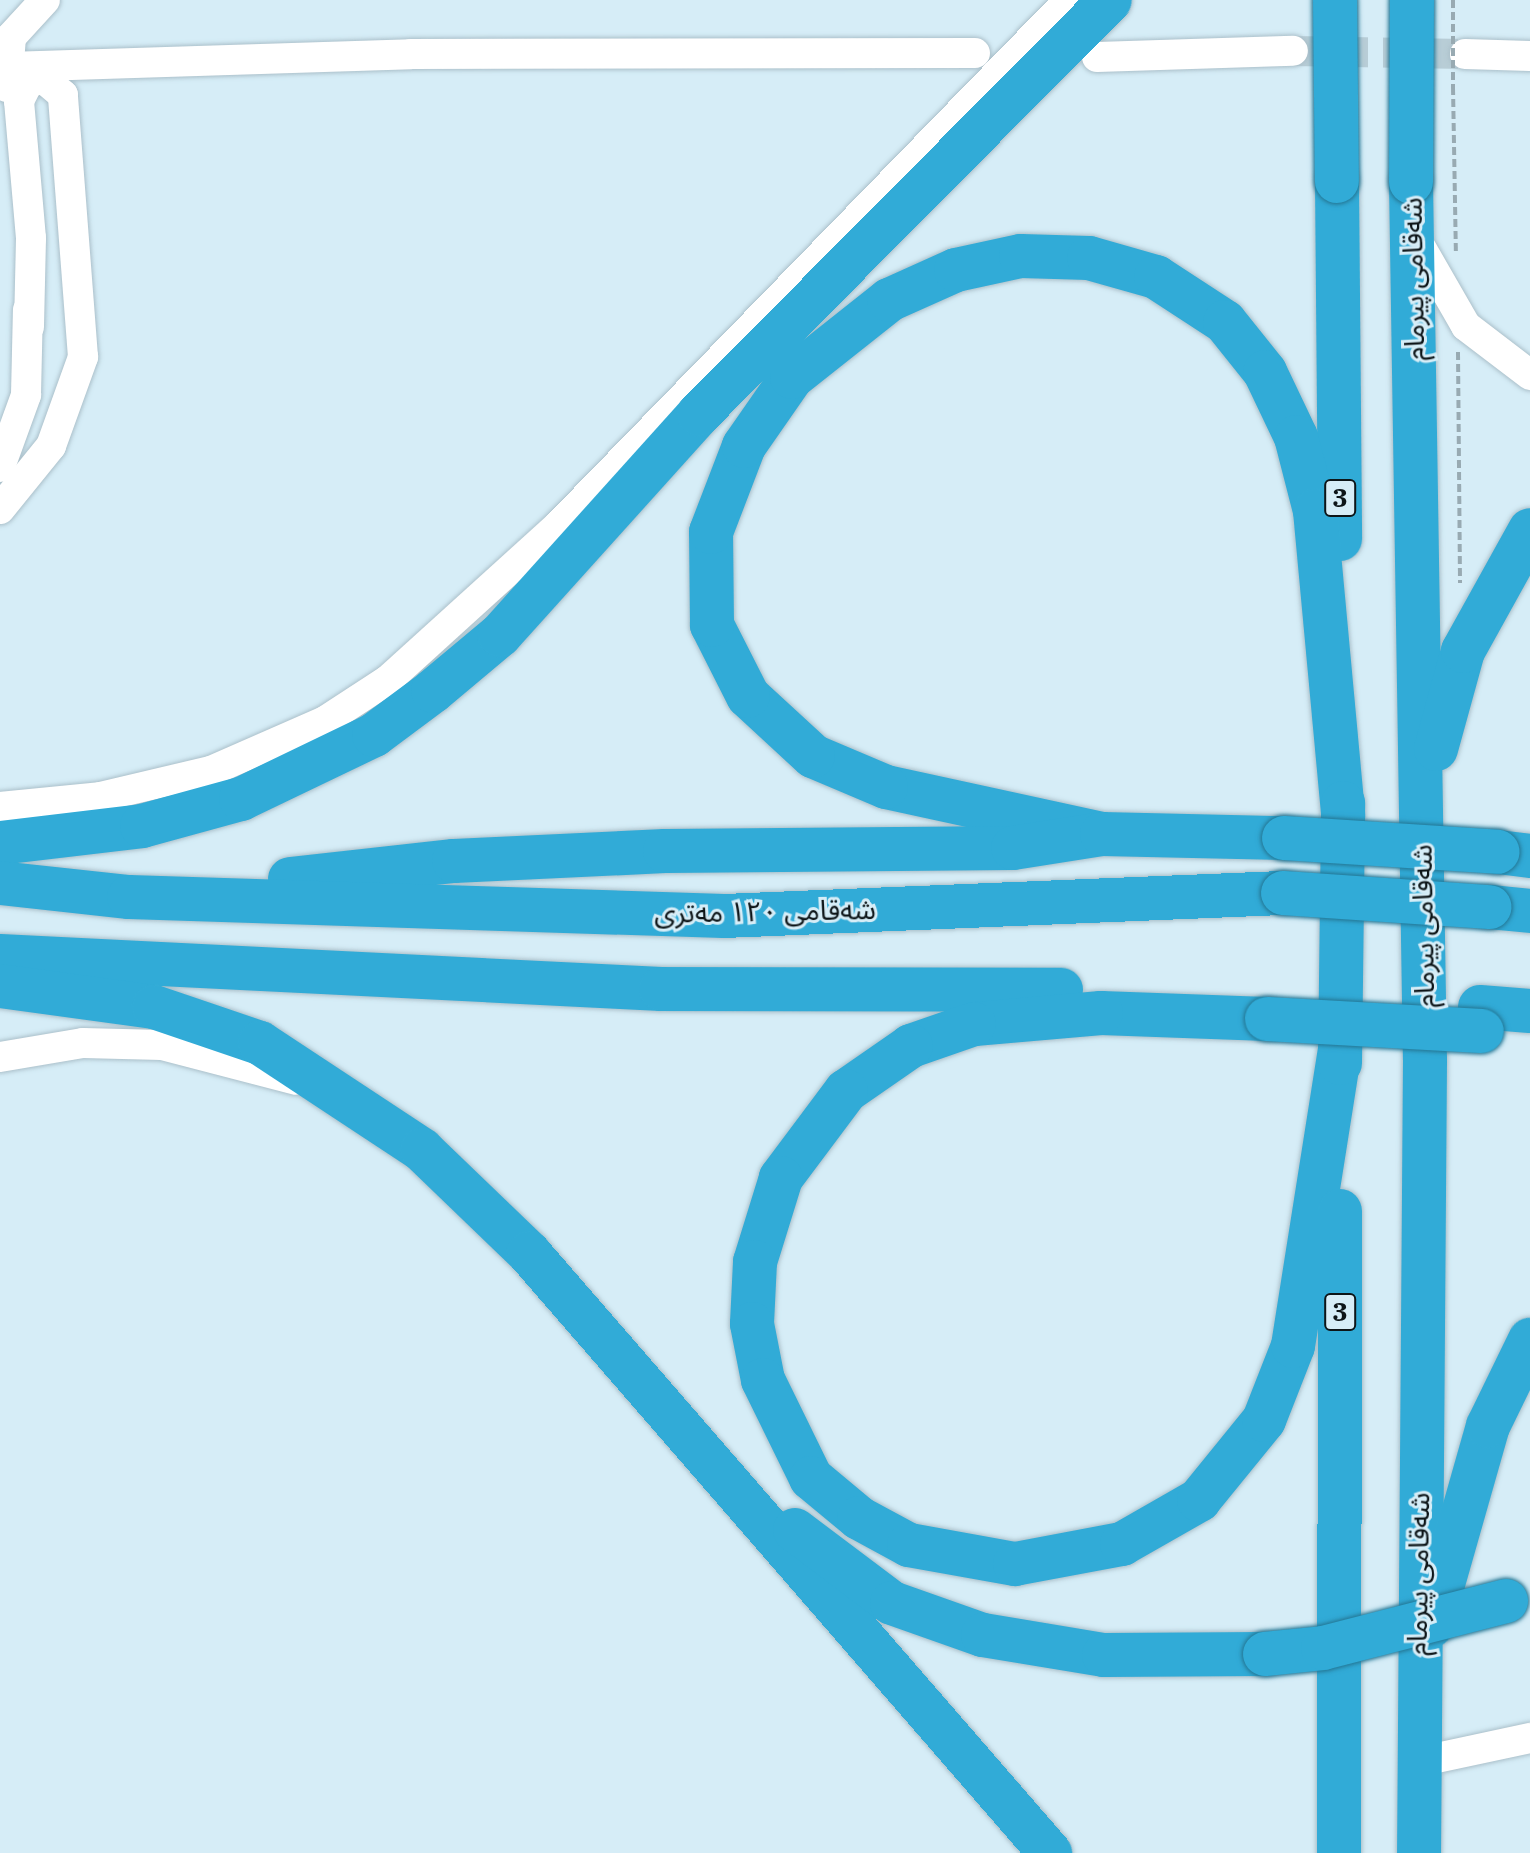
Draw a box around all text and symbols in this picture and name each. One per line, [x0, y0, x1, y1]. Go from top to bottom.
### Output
street label: شەقامی پیرمام [1395, 197, 1431, 361]
road number: 3 [1324, 476, 1356, 520]
street label: شەقامی پیرمام [1405, 844, 1441, 1008]
street label: شەقامی ١٢٠ مەتری [654, 892, 876, 930]
road number: 3 [1324, 1290, 1356, 1334]
street label: شەقامی پیرمام [1400, 1492, 1436, 1656]

